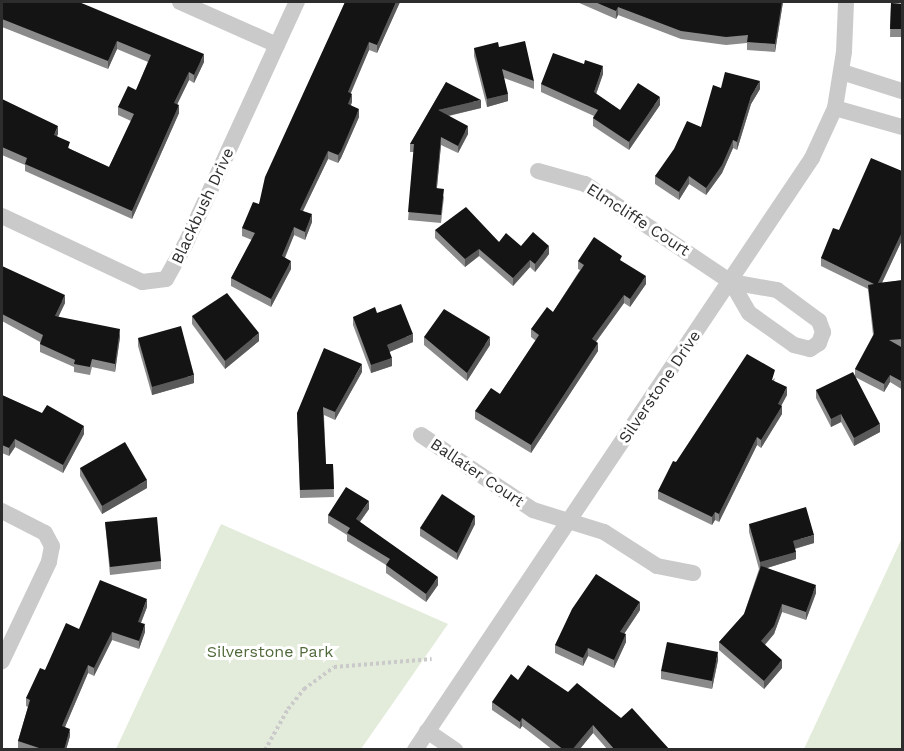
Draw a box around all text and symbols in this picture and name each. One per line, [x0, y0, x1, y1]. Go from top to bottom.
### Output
street label: Blackbush Drive [168, 145, 238, 267]
street label: Elmcliffe Court [583, 180, 693, 260]
street label: Silverstone Drive [615, 327, 705, 447]
street label: Ballater Court [426, 435, 528, 511]
park label: Silverstone Park [207, 642, 333, 662]

